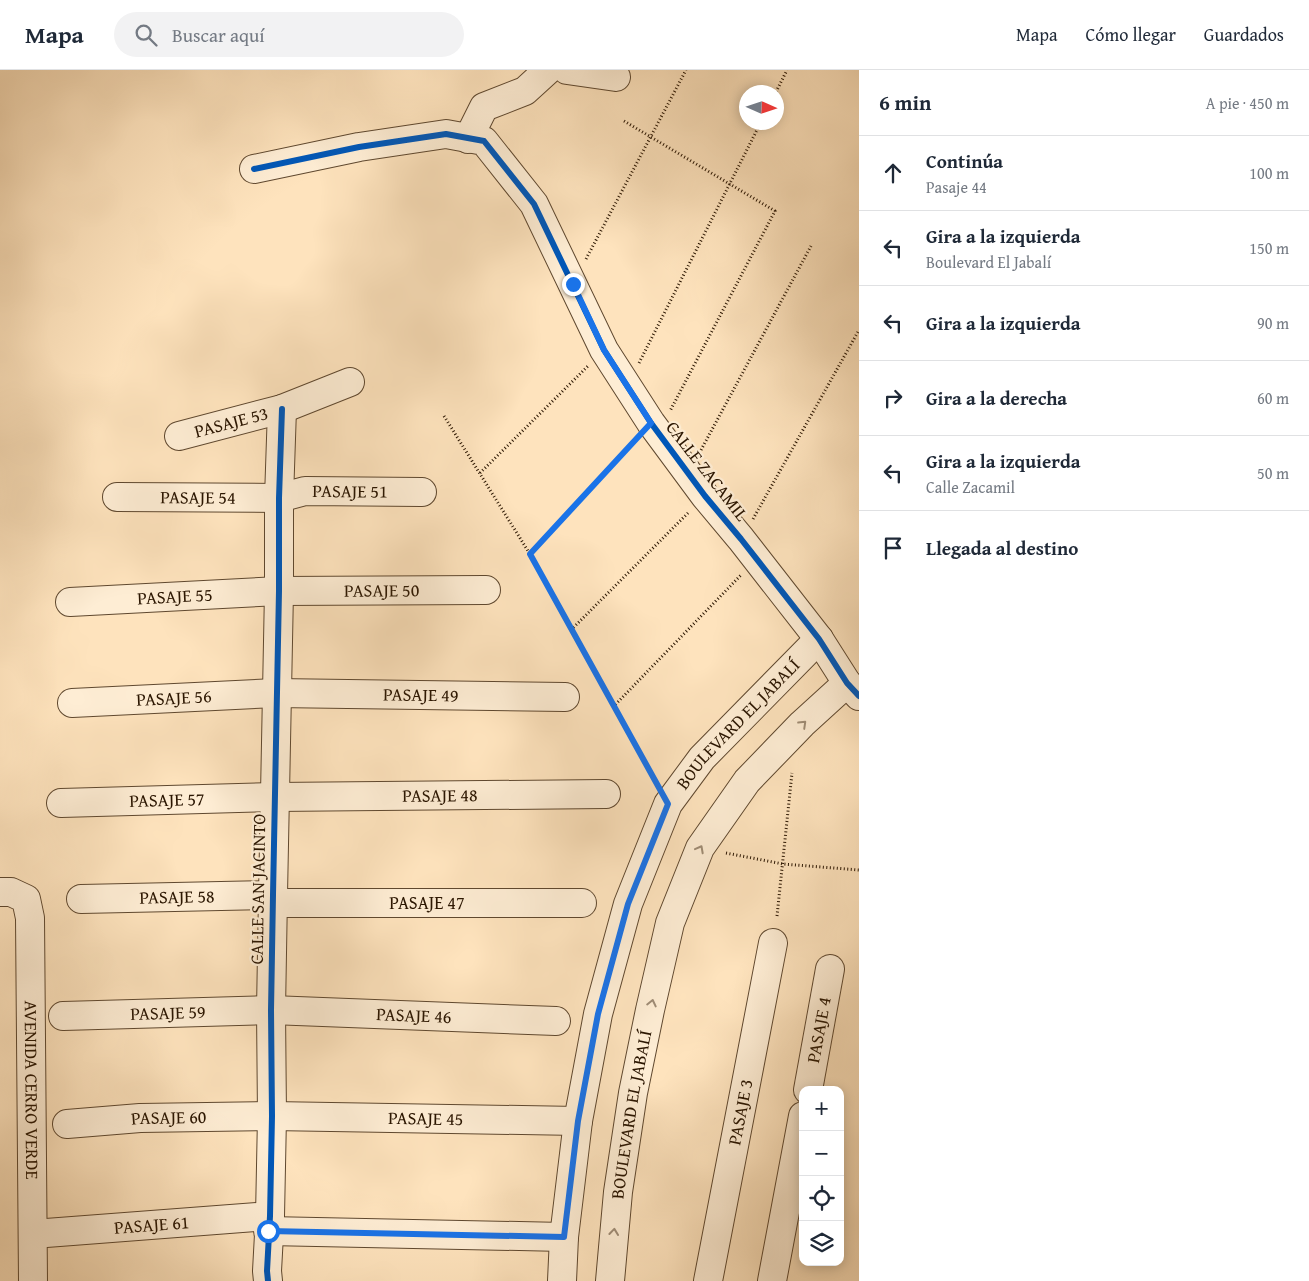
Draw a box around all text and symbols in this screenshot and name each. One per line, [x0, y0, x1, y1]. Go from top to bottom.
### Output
search box [114, 12, 464, 57]
text: Mapa [25, 17, 84, 52]
icon: search [132, 21, 160, 49]
text: Buscar aquí [172, 21, 265, 49]
text: Mapa [1016, 21, 1058, 48]
text: Cómo llegar [1086, 21, 1176, 48]
text: Guardados [1204, 21, 1284, 48]
north arrow [739, 85, 784, 130]
text: 6 min [879, 87, 931, 118]
text: A pie · 450 m [1206, 91, 1289, 115]
text: Continúa [926, 147, 1003, 175]
icon: ahead [879, 159, 907, 187]
text: 100 m [1249, 161, 1289, 185]
text: Pasaje 44 [926, 175, 987, 199]
text: Gira a la izquierda [926, 222, 1081, 250]
icon: left [879, 234, 907, 262]
text: 150 m [1249, 236, 1289, 260]
text: Boulevard El Jabalí [926, 250, 1051, 274]
route end [562, 273, 585, 296]
icon: left [879, 309, 907, 337]
text: Gira a la izquierda [926, 309, 1081, 337]
text: 90 m [1257, 311, 1289, 335]
icon: right [879, 384, 907, 412]
text: Gira a la derecha [926, 384, 1067, 412]
text: 60 m [1257, 386, 1289, 410]
street label: PASAJE 53 [191, 399, 271, 444]
street label: CALLE ZACAMIL [660, 415, 755, 527]
text: Gira a la izquierda [926, 447, 1081, 475]
icon: left [879, 459, 907, 487]
text: 50 m [1257, 461, 1289, 485]
text: Calle Zacamil [926, 475, 1015, 499]
street label: PASAJE 51 [312, 477, 388, 505]
street label: PASAJE 54 [160, 483, 236, 511]
icon: arrive [879, 534, 907, 562]
text: Llegada al destino [926, 534, 1078, 562]
street label: PASAJE 50 [344, 576, 420, 604]
street label: PASAJE 55 [136, 581, 213, 611]
street label: BOULEVARD EL JABALÍ [669, 652, 806, 795]
street label: PASAJE 49 [383, 680, 459, 709]
street label: PASAJE 56 [136, 682, 212, 713]
one-way arrow [797, 721, 806, 730]
street label: PASAJE 48 [402, 781, 478, 809]
street label: PASAJE 57 [129, 785, 205, 814]
street label: CALLE SAN JACINTO [243, 813, 272, 965]
one-way arrow [694, 845, 704, 854]
street label: PASAJE 58 [139, 882, 215, 911]
street label: PASAJE 47 [389, 889, 465, 916]
street label: PASAJE 4 [799, 995, 838, 1065]
street label: PASAJE 59 [130, 998, 206, 1027]
one-way arrow [646, 999, 657, 1008]
street label: AVENIDA CERRO VERDE [18, 1000, 46, 1180]
street label: PASAJE 46 [376, 1000, 452, 1030]
street label: BOULEVARD EL JABALÍ [603, 1027, 659, 1200]
street label: PASAJE 3 [720, 1077, 760, 1147]
map controls [799, 1086, 844, 1266]
button: + [799, 1086, 844, 1131]
street label: PASAJE 60 [130, 1103, 207, 1132]
street label: PASAJE 45 [388, 1104, 464, 1132]
button: − [799, 1131, 844, 1176]
button: locate [799, 1176, 844, 1221]
street label: PASAJE 61 [113, 1208, 190, 1241]
route start [257, 1220, 280, 1243]
button: layers [799, 1221, 844, 1266]
one-way arrow [609, 1228, 620, 1236]

